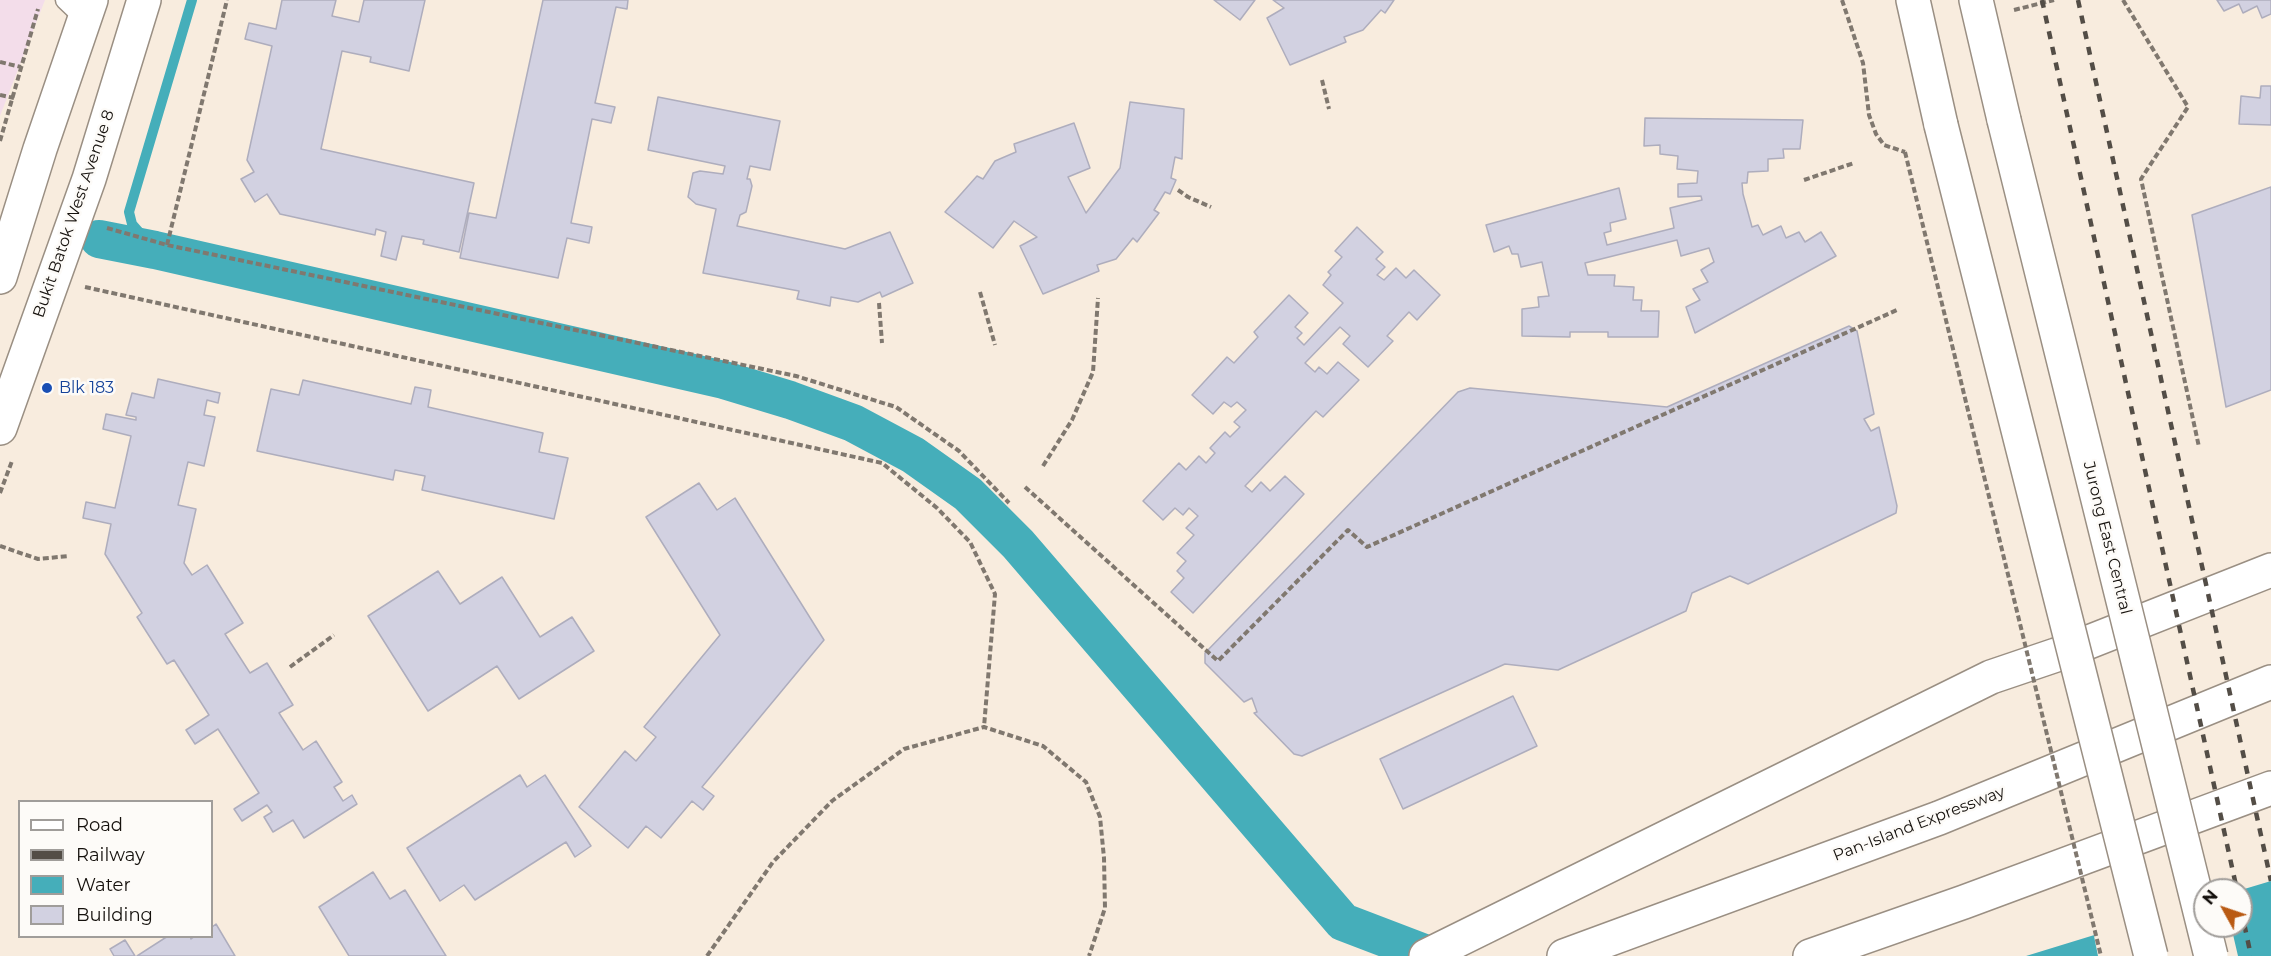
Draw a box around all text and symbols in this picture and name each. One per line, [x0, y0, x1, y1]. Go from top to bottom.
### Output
street label: Bukit Batok West Avenue 8 [29, 108, 119, 320]
place label: Blk 183 [59, 378, 114, 398]
marker: Blk 183 [40, 381, 54, 395]
street label: Jurong East Central [2079, 460, 2135, 616]
street label: Pan-Island Expressway [1830, 782, 2008, 866]
legend [18, 800, 213, 938]
text: Road [76, 814, 123, 836]
text: Railway [76, 844, 145, 866]
text: Water [76, 874, 131, 896]
north arrow [2193, 878, 2253, 938]
text: N [2199, 886, 2222, 908]
text: Building [76, 904, 153, 926]

